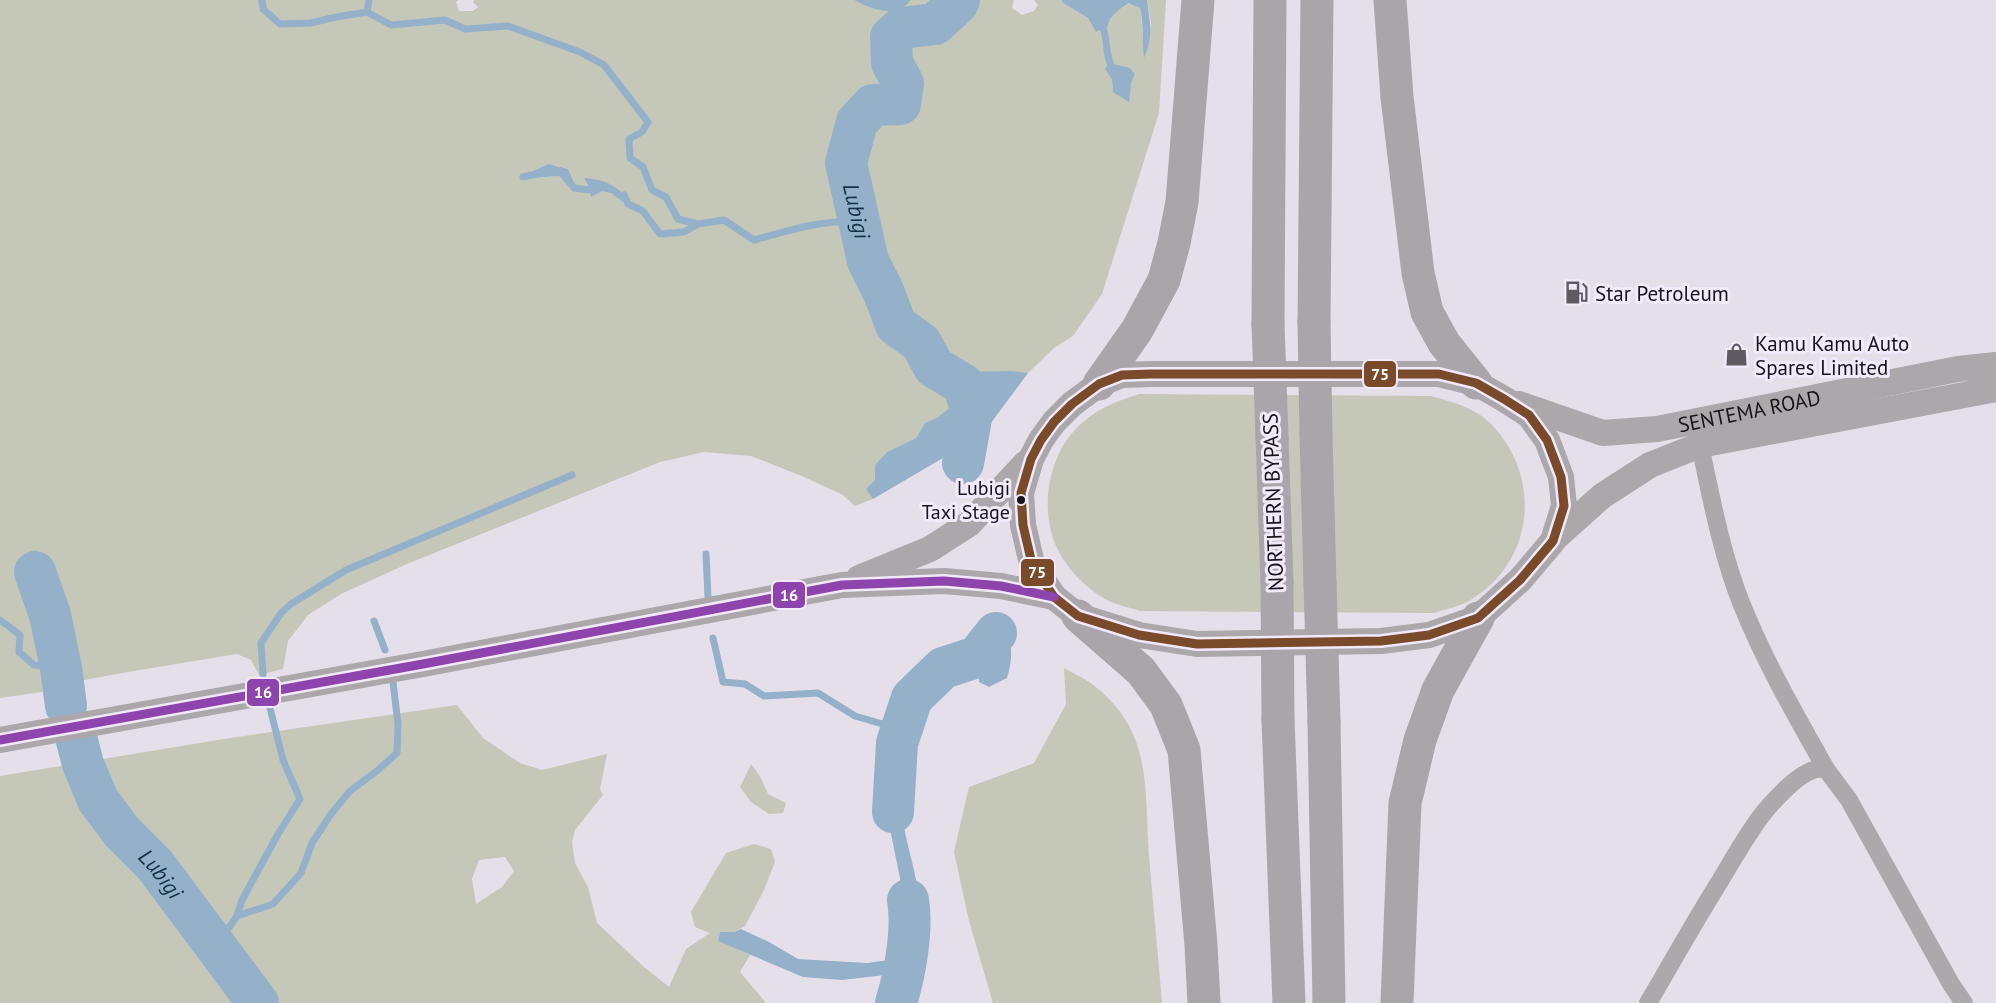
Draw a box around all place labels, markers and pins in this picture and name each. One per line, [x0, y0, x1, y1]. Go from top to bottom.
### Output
fuel station icon: Star Petroleum [1564, 280, 1590, 306]
place label: Star Petroleum [1595, 280, 1729, 307]
place label: Kamu Kamu Auto Spares Limited [1755, 330, 1909, 381]
shop icon: Kamu Kamu Auto Spares Limited [1724, 342, 1750, 368]
place label: Lubigi Taxi Stage [922, 475, 1010, 525]
marker: Lubigi Taxi Stage [1015, 494, 1027, 506]

